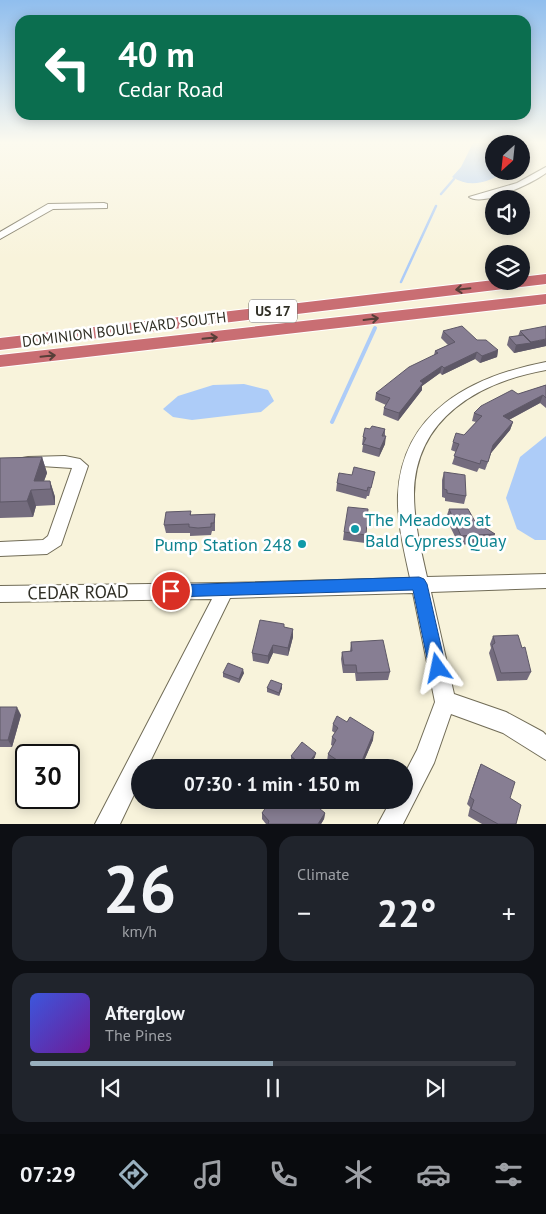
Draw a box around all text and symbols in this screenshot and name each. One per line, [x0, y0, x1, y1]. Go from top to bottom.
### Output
text: 40 m [118, 31, 195, 77]
icon: left [35, 35, 100, 100]
text: Cedar Road [118, 75, 224, 103]
north arrow [485, 135, 530, 180]
map controls [485, 135, 530, 290]
button: sound [485, 190, 530, 235]
button: layers [485, 245, 530, 290]
one-way arrow [455, 284, 471, 294]
road number: US 17 [249, 300, 297, 322]
street label: DOMINION BOULEVARD SOUTH [21, 307, 227, 351]
one-way arrow [363, 314, 379, 324]
one-way arrow [202, 333, 218, 343]
one-way arrow [40, 351, 56, 361]
place label: The Meadows at Bald Cypress Quay [365, 508, 507, 552]
marker: The Meadows at Bald Cypress Quay [349, 523, 361, 535]
place label: Pump Station 248 [154, 533, 292, 556]
marker: Pump Station 248 [296, 538, 308, 550]
pin [150, 570, 192, 612]
icon: arrive [157, 577, 185, 605]
street label: CEDAR ROAD [27, 580, 129, 604]
position arrow [411, 641, 463, 693]
speed limit sign: 30 [15, 744, 80, 809]
text: 07:30 · 1 min · 150 m [184, 772, 360, 796]
text: 26 [103, 846, 176, 930]
text: Climate [297, 864, 349, 884]
text: 22° [377, 888, 436, 937]
text: − [297, 894, 311, 931]
text: + [502, 894, 516, 931]
text: km/h [122, 921, 157, 941]
text: Afterglow [105, 1001, 185, 1025]
text: The Pines [105, 1025, 172, 1045]
icon: previous [97, 1074, 125, 1102]
icon: pause [259, 1074, 287, 1102]
icon: next [421, 1074, 449, 1102]
icon: directions [116, 1157, 151, 1192]
icon: music [191, 1157, 226, 1192]
icon: phone [266, 1157, 301, 1192]
icon: climate [341, 1157, 376, 1192]
icon: car [416, 1157, 451, 1192]
icon: filters [491, 1157, 526, 1192]
text: 07:29 [20, 1160, 76, 1188]

